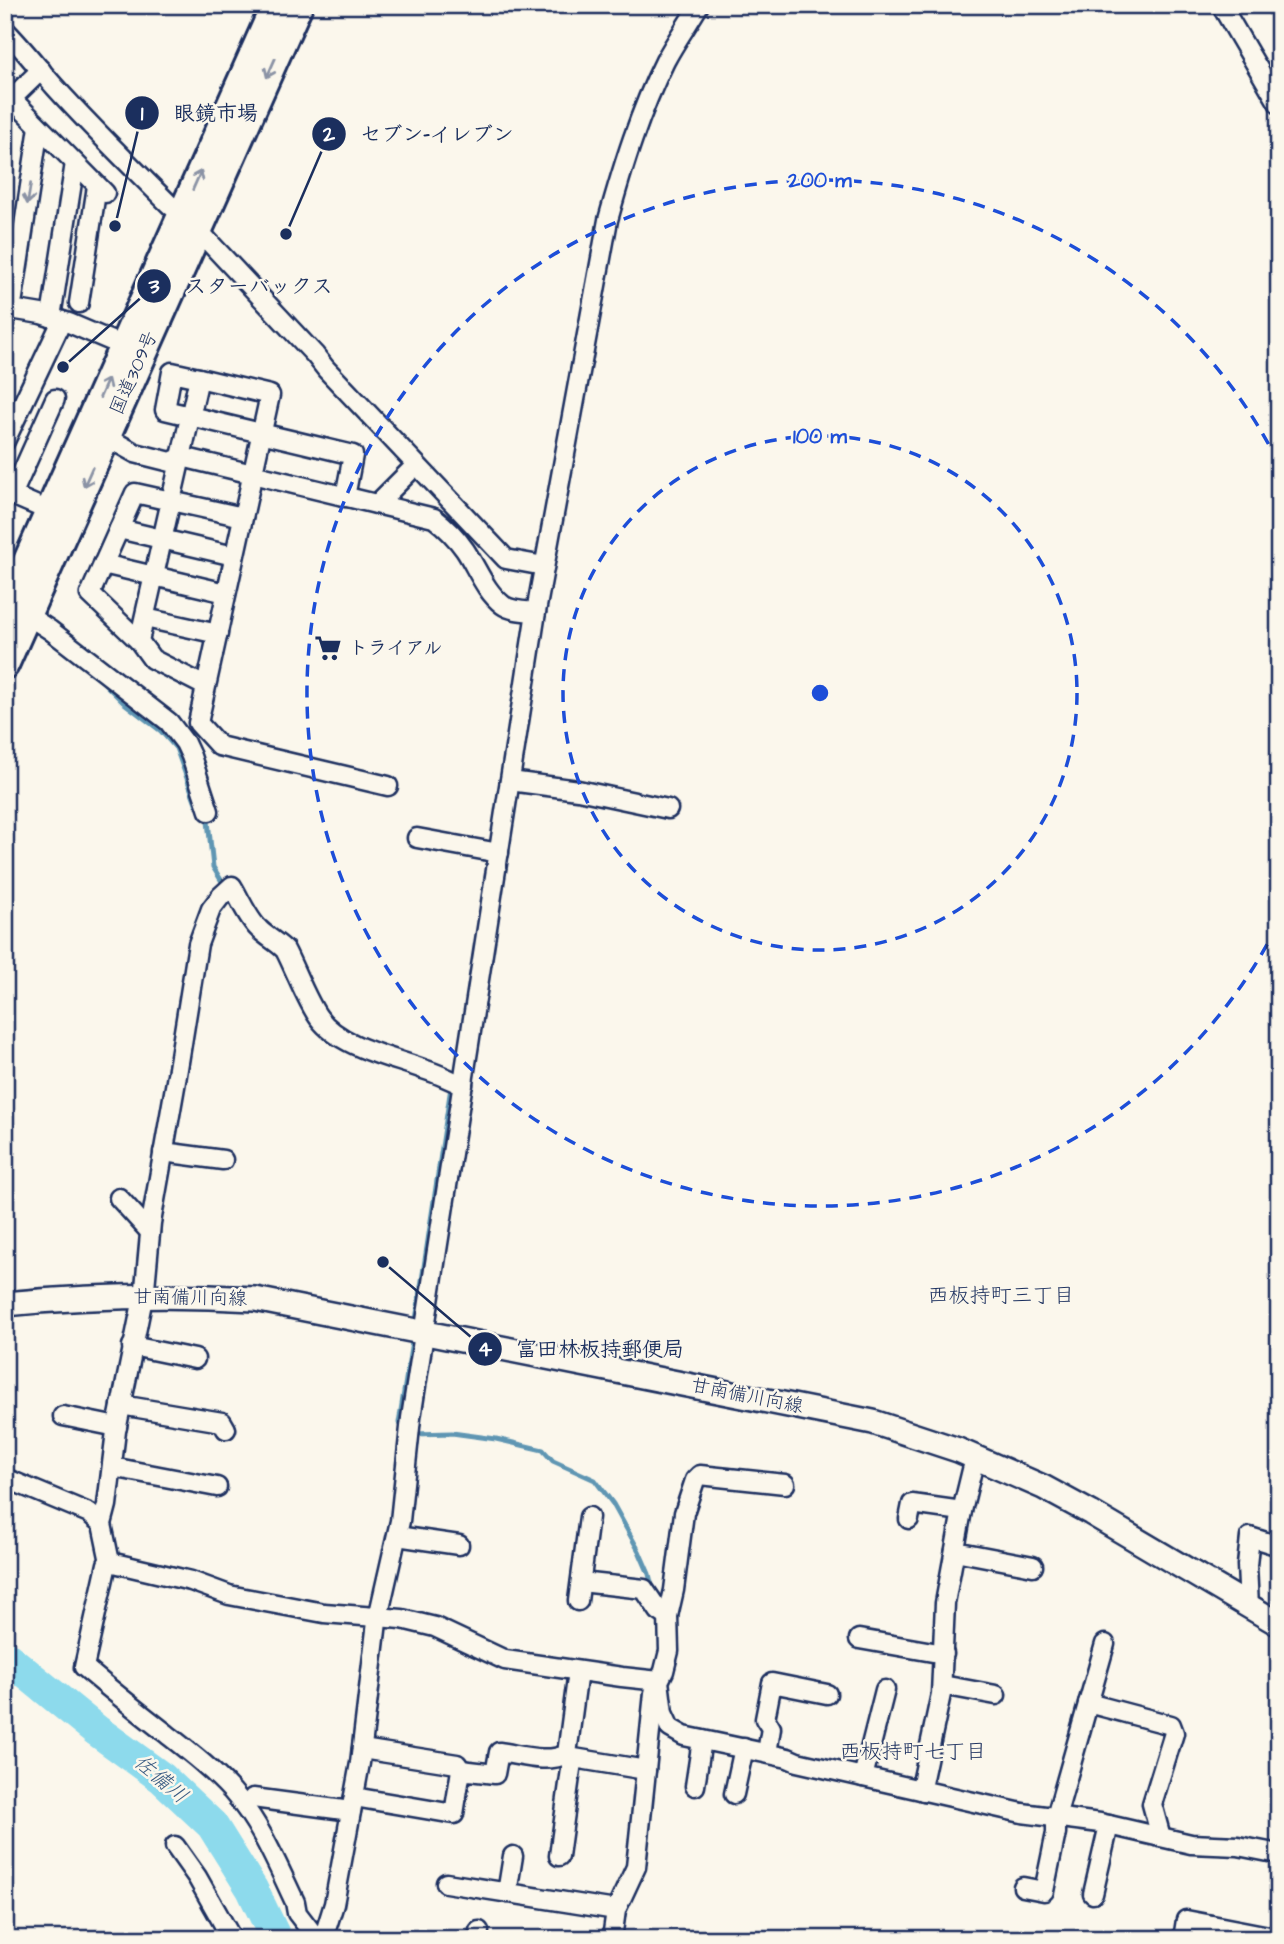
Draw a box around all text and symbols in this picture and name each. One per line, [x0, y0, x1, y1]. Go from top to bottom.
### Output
one-way arrow [264, 56, 277, 78]
callout: 眼鏡市場 [125, 92, 272, 134]
text: 1 [141, 99, 144, 128]
text: 眼鏡市場 [174, 99, 258, 128]
callout: セブン-イレブン [312, 113, 528, 155]
text: 2 [322, 120, 336, 149]
text: セブン-イレブン [360, 120, 514, 149]
text: 200 m [787, 166, 852, 195]
one-way arrow [191, 170, 204, 191]
one-way arrow [22, 182, 35, 205]
callout: スターバックス [136, 265, 346, 307]
text: 3 [148, 272, 160, 301]
text: スターバックス [185, 272, 333, 301]
street label: 国道309号 [103, 327, 165, 419]
one-way arrow [98, 377, 111, 399]
text: 100 m [793, 422, 848, 451]
one-way arrow [81, 465, 94, 487]
supermarket icon: トライアル [313, 633, 343, 663]
place label: トライアル [349, 635, 442, 662]
centre of rings [808, 681, 832, 705]
district label: 西板持町三丁目 [928, 1281, 1075, 1310]
street label: 甘南備川向線 [133, 1284, 247, 1312]
callout: 富田林板持郵便局 [467, 1328, 698, 1370]
text: 4 [478, 1335, 493, 1364]
text: 富田林板持郵便局 [516, 1335, 684, 1364]
street label: 甘南備川向線 [688, 1372, 806, 1420]
district label: 西板持町七丁目 [840, 1737, 987, 1766]
water label: 佐備川 [128, 1748, 194, 1810]

